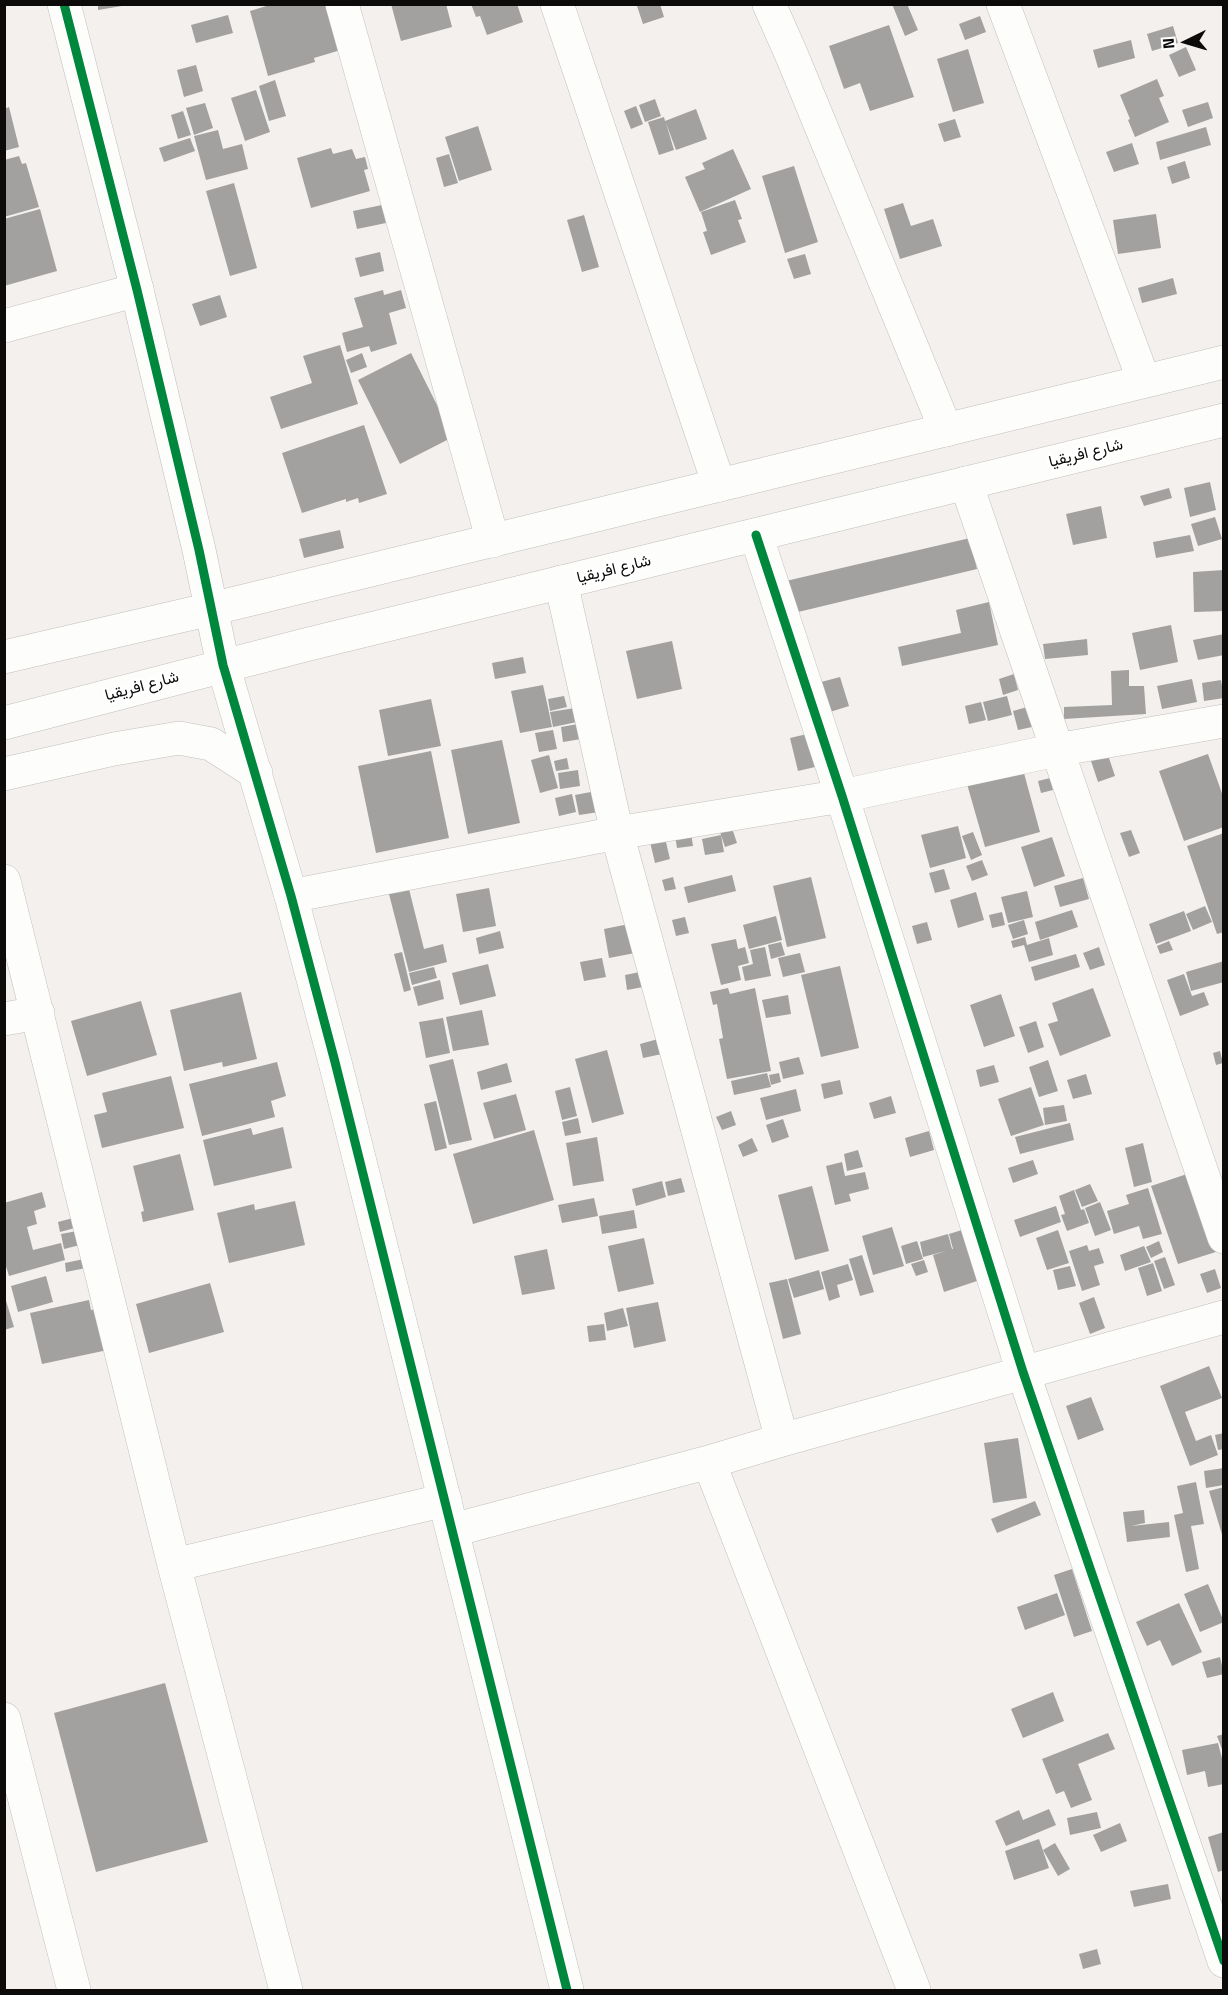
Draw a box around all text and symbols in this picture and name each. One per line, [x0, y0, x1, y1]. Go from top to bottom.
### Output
north arrow [1156, 12, 1216, 72]
text: N [1156, 37, 1181, 50]
street label: شارع افريقيا [1047, 436, 1125, 472]
street label: شارع افريقيا [575, 552, 653, 588]
street label: شارع افريقيا [103, 668, 181, 706]

